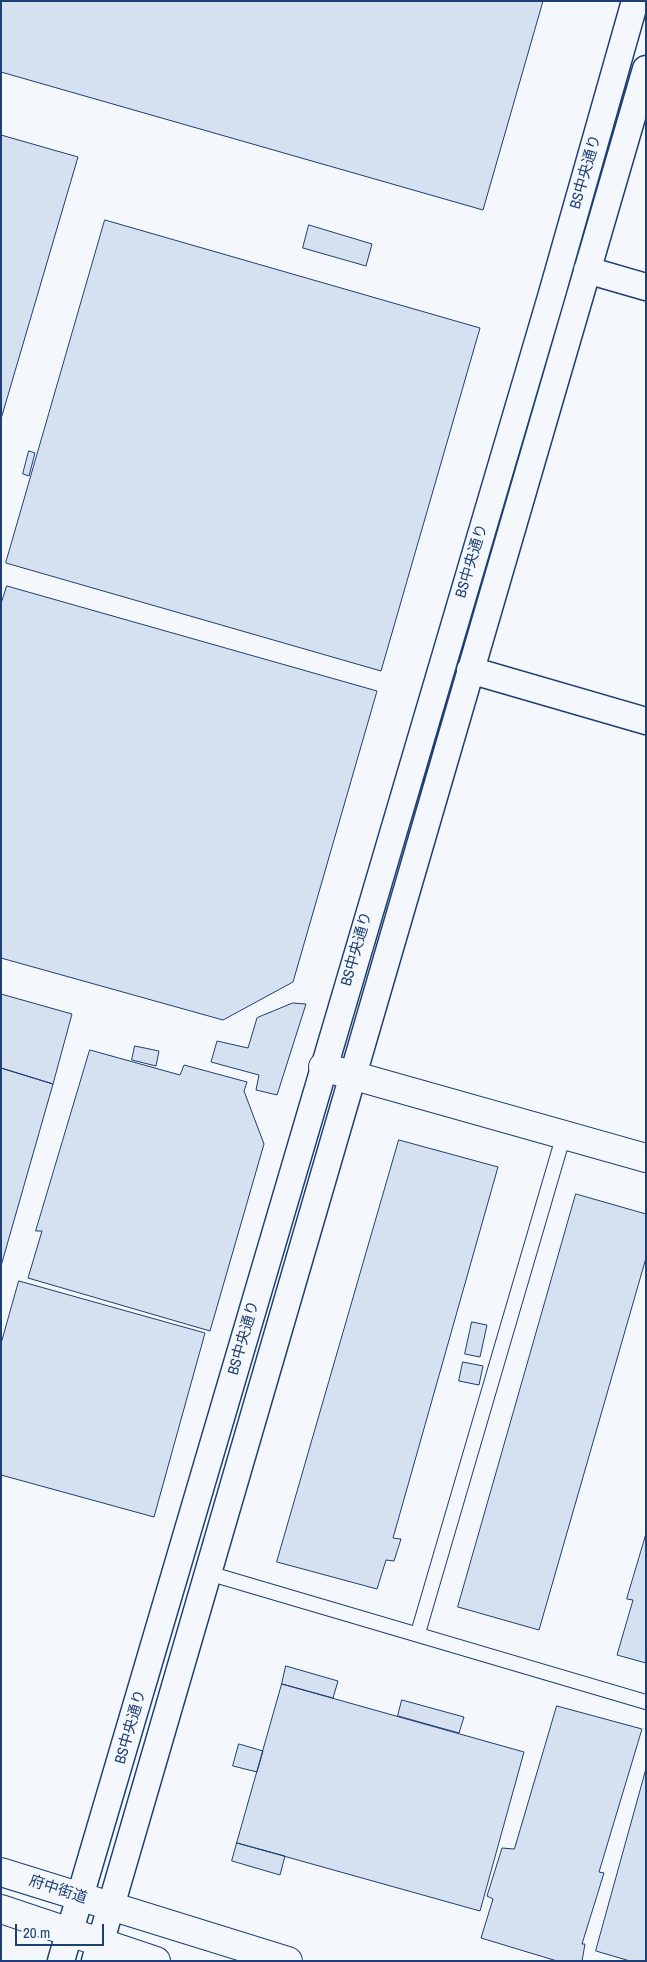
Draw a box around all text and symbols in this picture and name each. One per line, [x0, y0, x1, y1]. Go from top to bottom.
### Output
street label: BS中央通り [567, 133, 605, 211]
street label: BS中央通り [452, 522, 492, 600]
street label: BS中央通り [338, 910, 376, 988]
street label: BS中央通り [225, 1299, 263, 1377]
street label: BS中央通り [112, 1688, 150, 1766]
street label: 府中街道 [27, 1872, 89, 1908]
scale bar [18, 1914, 106, 1946]
text: 20 m [23, 1922, 50, 1943]

